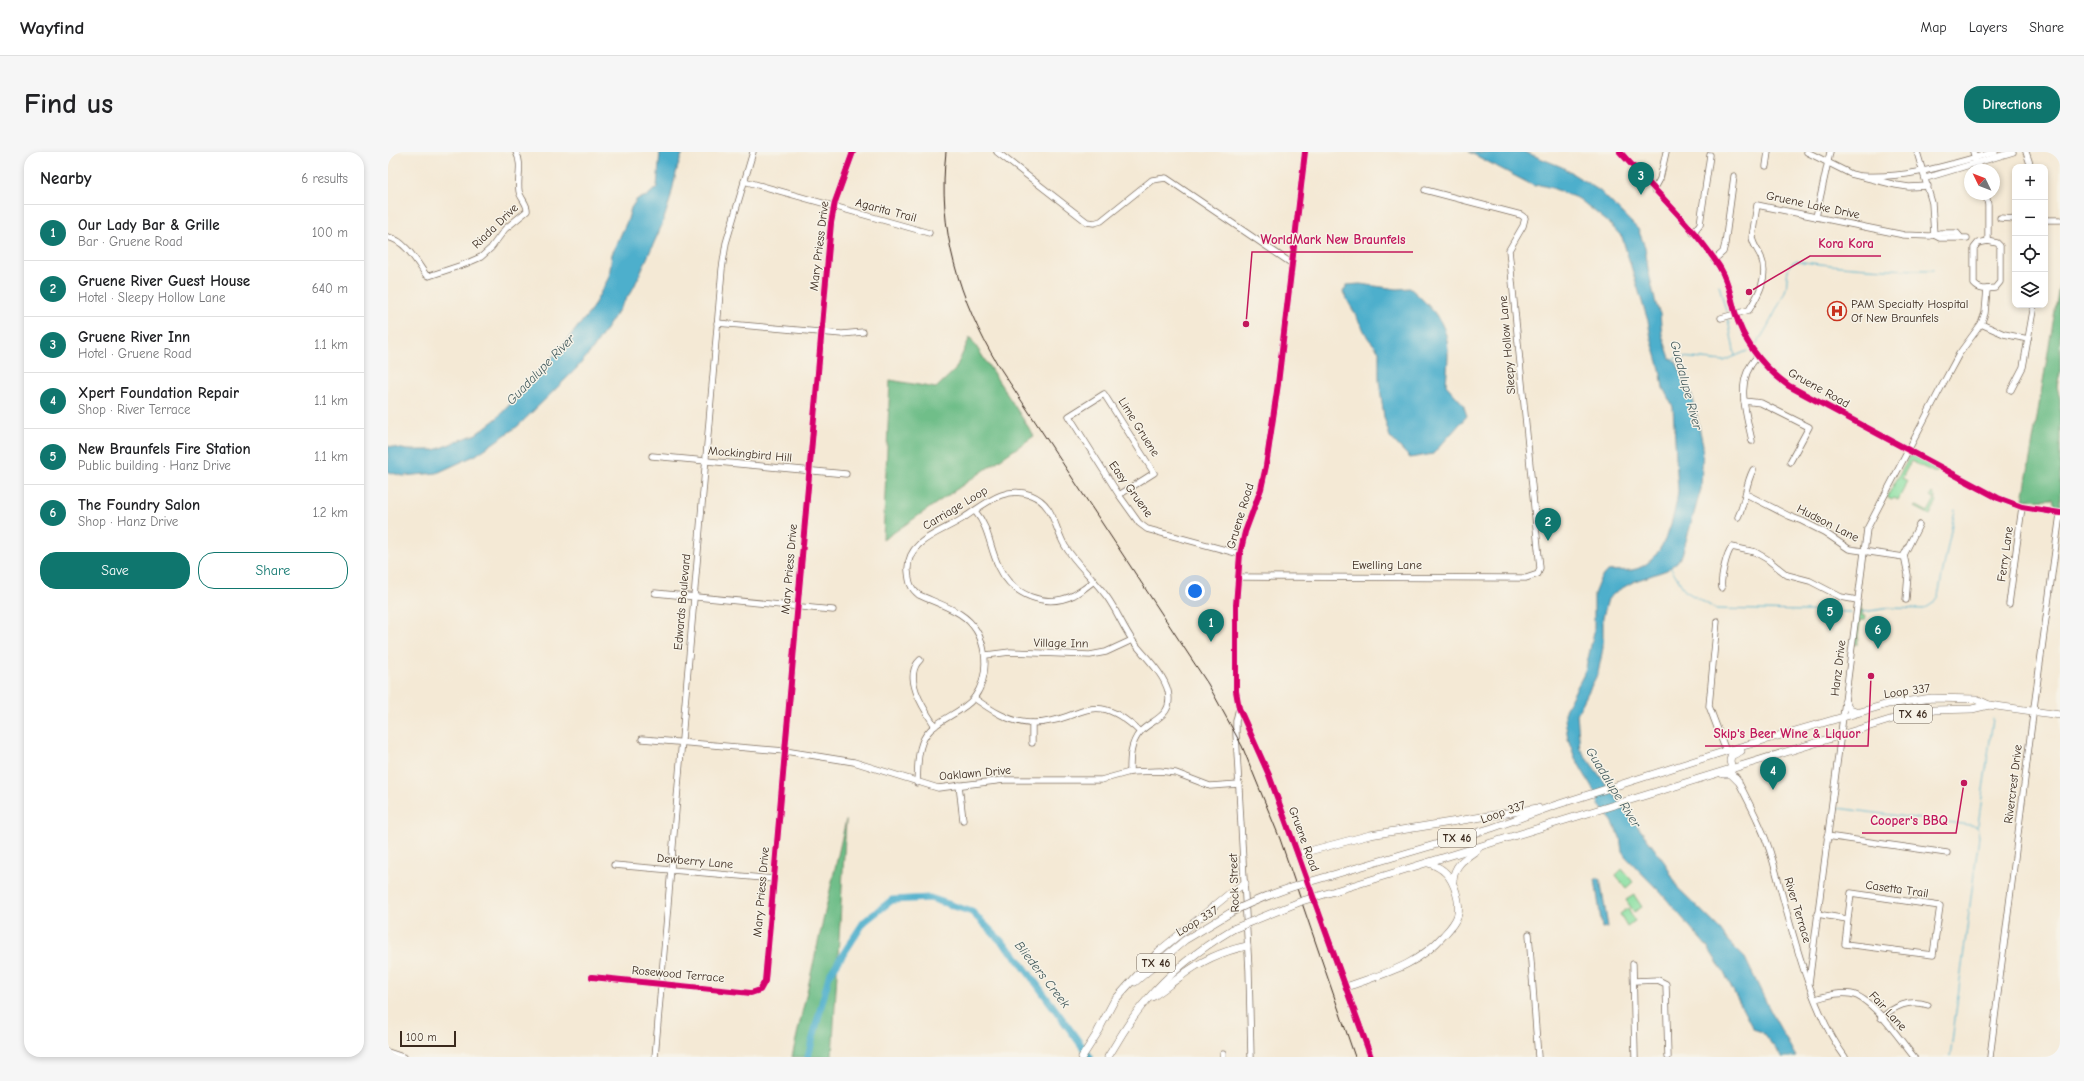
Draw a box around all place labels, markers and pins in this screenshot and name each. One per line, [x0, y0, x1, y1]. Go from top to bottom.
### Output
pin: 3 [1628, 162, 1654, 195]
callout: WorldMark New Braunfels [1252, 227, 1413, 252]
callout: Kora Kora [1810, 231, 1881, 256]
place label: PAM Specialty Hospital Of New Braunfels [1851, 297, 1968, 325]
hospital icon: PAM Specialty Hospital Of New Braunfels [1826, 300, 1848, 322]
pin: 2 [1535, 508, 1561, 541]
pin: 5 [1817, 598, 1843, 631]
pin: 1 [1198, 609, 1224, 642]
pin: 6 [1865, 616, 1891, 649]
callout: Skip's Beer Wine & Liquor [1705, 721, 1868, 746]
pin: 4 [1760, 757, 1786, 790]
callout: Cooper's BBQ [1862, 808, 1956, 833]

